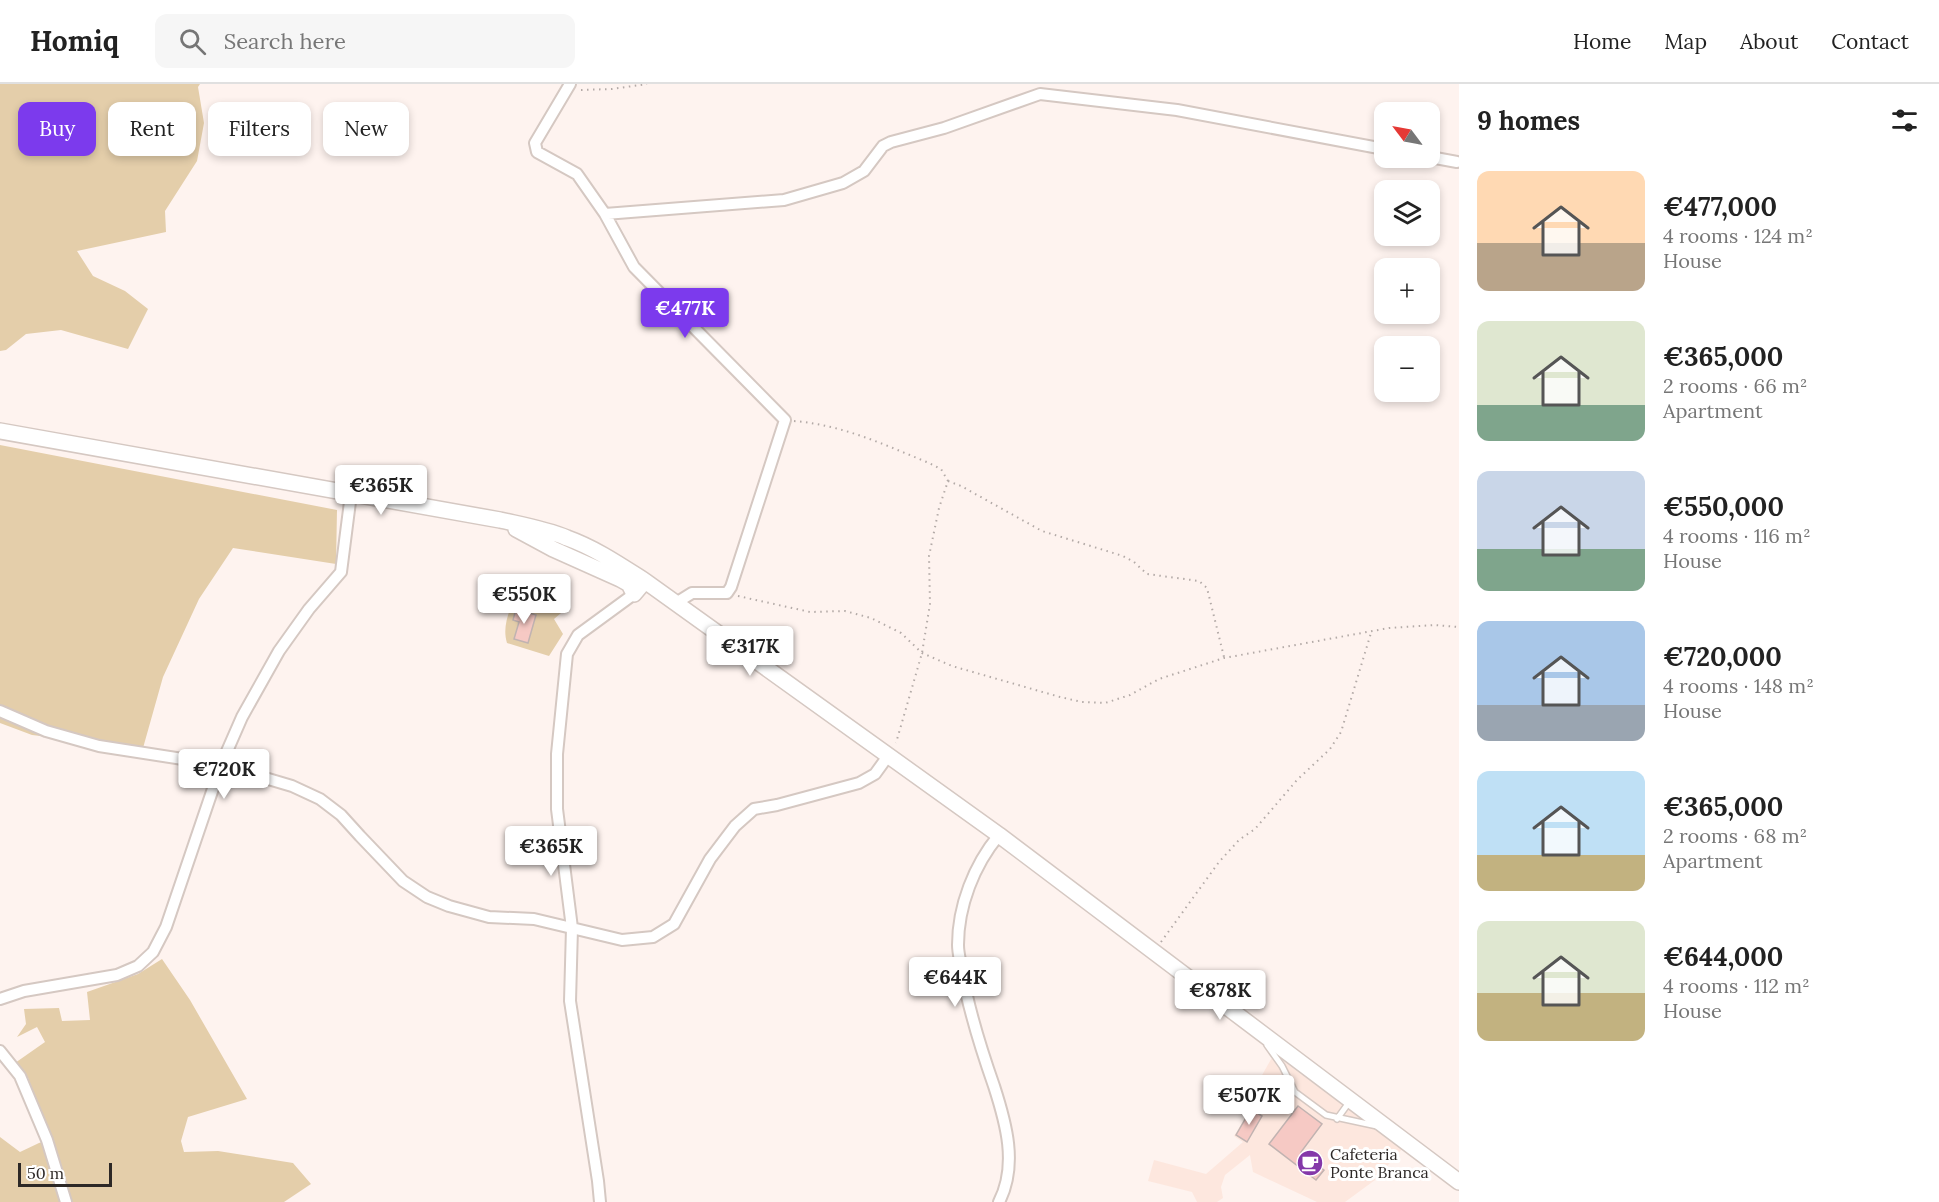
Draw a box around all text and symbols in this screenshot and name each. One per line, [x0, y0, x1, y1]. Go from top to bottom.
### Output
search box [155, 14, 575, 68]
text: Homiq [30, 23, 119, 59]
icon: search [176, 25, 209, 58]
text: Search here [224, 27, 346, 55]
text: Home [1573, 28, 1631, 55]
text: Map [1664, 28, 1707, 55]
text: About [1740, 28, 1798, 55]
text: Contact [1831, 28, 1909, 55]
chip: Buy [18, 102, 96, 156]
chip: Rent [108, 102, 196, 156]
chip: Filters [208, 102, 311, 156]
chip: New [323, 102, 409, 156]
north arrow [1374, 102, 1440, 168]
map controls [1374, 102, 1440, 402]
text: 9 homes [1477, 104, 1580, 137]
icon: filters [1888, 104, 1921, 137]
button: layers [1374, 180, 1440, 246]
text: €477,000 [1663, 190, 1777, 223]
icon: home [1525, 195, 1597, 267]
text: 4 rooms · 124 m² [1663, 223, 1813, 248]
text: House [1663, 248, 1722, 273]
button: + [1374, 258, 1440, 324]
pin: €477K [643, 288, 727, 339]
text: €477K [655, 295, 715, 320]
button: − [1374, 336, 1440, 402]
text: €365,000 [1663, 340, 1783, 373]
icon: home [1525, 345, 1597, 417]
text: 2 rooms · 66 m² [1663, 373, 1808, 398]
text: Apartment [1663, 398, 1763, 423]
pin: €365K [339, 465, 423, 516]
text: €365K [349, 472, 413, 497]
text: €550,000 [1663, 490, 1784, 523]
icon: home [1525, 495, 1597, 567]
text: 4 rooms · 116 m² [1663, 523, 1811, 548]
text: House [1663, 548, 1722, 573]
pin: €550K [482, 574, 566, 625]
text: €550K [492, 581, 556, 606]
pin: €317K [708, 626, 792, 677]
text: €317K [720, 633, 780, 658]
text: €720,000 [1663, 640, 1782, 673]
icon: home [1525, 645, 1597, 717]
text: 4 rooms · 148 m² [1663, 673, 1814, 698]
text: House [1663, 698, 1722, 723]
pin: €720K [182, 749, 266, 800]
text: €720K [192, 756, 256, 781]
text: €365,000 [1663, 790, 1783, 823]
icon: home [1525, 795, 1597, 867]
text: 2 rooms · 68 m² [1663, 823, 1807, 848]
pin: €365K [509, 826, 593, 877]
text: €365K [519, 833, 583, 858]
text: Apartment [1663, 848, 1763, 873]
text: €644,000 [1663, 940, 1783, 973]
icon: home [1525, 945, 1597, 1017]
pin: €644K [913, 957, 997, 1008]
text: €644K [923, 964, 987, 989]
pin: €878K [1178, 970, 1262, 1021]
text: 4 rooms · 112 m² [1663, 973, 1810, 998]
text: €878K [1189, 977, 1251, 1002]
text: House [1663, 998, 1722, 1023]
pin: €507K [1207, 1075, 1291, 1126]
text: €507K [1217, 1082, 1281, 1107]
place label: Cafeteria Ponte Branca [1330, 1144, 1429, 1182]
cafe icon: Cafeteria Ponte Branca [1295, 1148, 1325, 1178]
scale bar [18, 1160, 112, 1188]
text: 50 m [27, 1163, 64, 1183]

